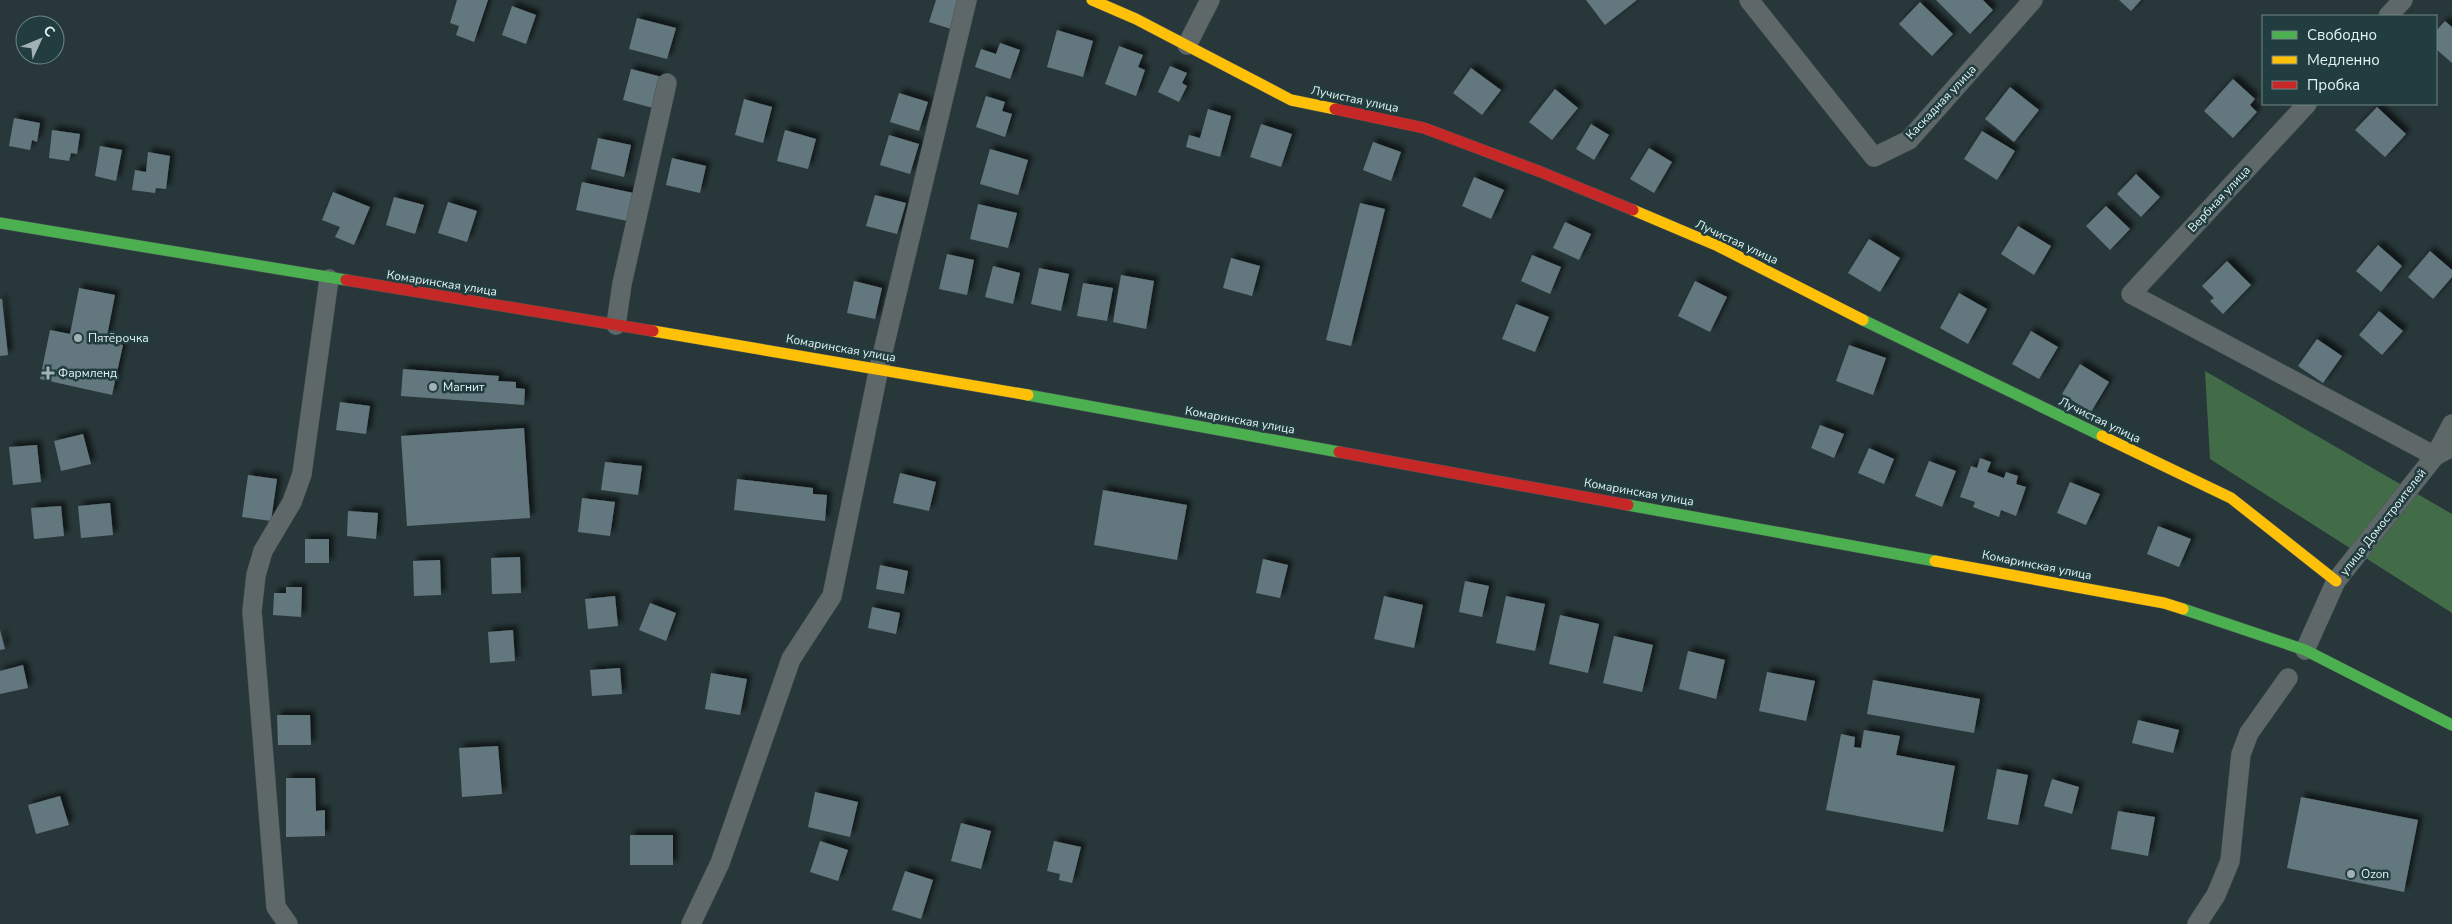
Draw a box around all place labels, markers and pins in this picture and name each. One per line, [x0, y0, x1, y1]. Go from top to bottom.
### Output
place label: Пятёрочка [88, 330, 149, 346]
marker: Пятёрочка [72, 332, 84, 344]
place label: Фармленд [58, 365, 117, 381]
marker: Фармленд [42, 367, 54, 379]
place label: Магнит [443, 379, 485, 395]
marker: Магнит [427, 381, 439, 393]
place label: Ozon [2361, 866, 2389, 882]
marker: Ozon [2345, 868, 2357, 880]

